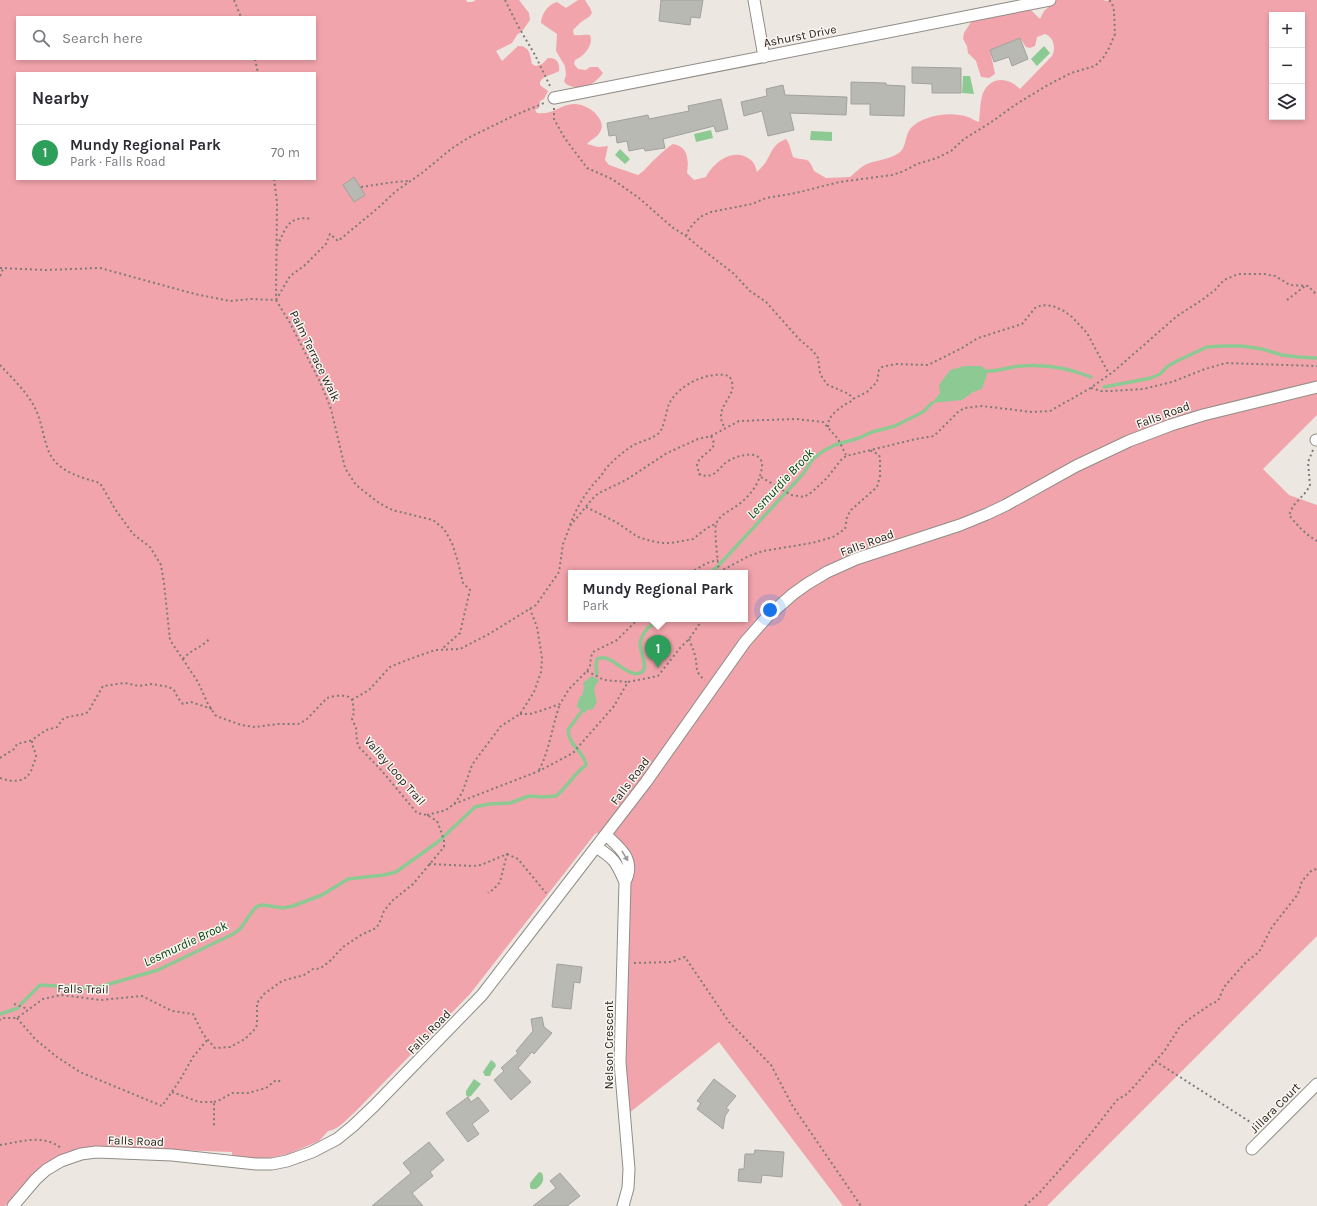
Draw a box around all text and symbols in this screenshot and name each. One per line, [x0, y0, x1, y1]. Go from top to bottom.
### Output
map controls [1269, 12, 1305, 120]
button: + [1269, 12, 1305, 48]
search box [16, 16, 316, 60]
street label: Ashurst Drive [762, 22, 838, 50]
icon: search [30, 27, 52, 49]
text: Search here [62, 29, 143, 47]
button: − [1269, 48, 1305, 84]
button: layers [1269, 84, 1305, 120]
text: Nearby [32, 88, 89, 108]
text: Mundy Regional Park [70, 136, 221, 154]
text: 1 [43, 145, 47, 160]
text: 70 m [271, 145, 300, 160]
text: Park · Falls Road [70, 154, 166, 169]
street label: Palm Terrace Walk [287, 308, 343, 404]
street label: Falls Road [1134, 399, 1192, 431]
water label: Lesmurdie Brook [744, 445, 817, 522]
street label: Falls Road [838, 527, 896, 559]
popup [568, 570, 748, 622]
text: Mundy Regional Park [583, 580, 733, 598]
text: Park [583, 598, 609, 613]
your location [760, 600, 780, 620]
pin: 1 [645, 635, 671, 668]
street label: Valley Loop Trail [362, 734, 428, 808]
street label: Falls Road [608, 754, 652, 808]
one-way arrow [621, 850, 628, 862]
water label: Lesmurdie Brook [141, 917, 230, 969]
street label: Falls Trail [57, 982, 109, 996]
street label: Nelson Crescent [602, 1000, 616, 1089]
street label: Falls Road [404, 1007, 454, 1057]
street label: Jillara Court [1247, 1080, 1303, 1136]
street label: Falls Road [108, 1133, 164, 1149]

